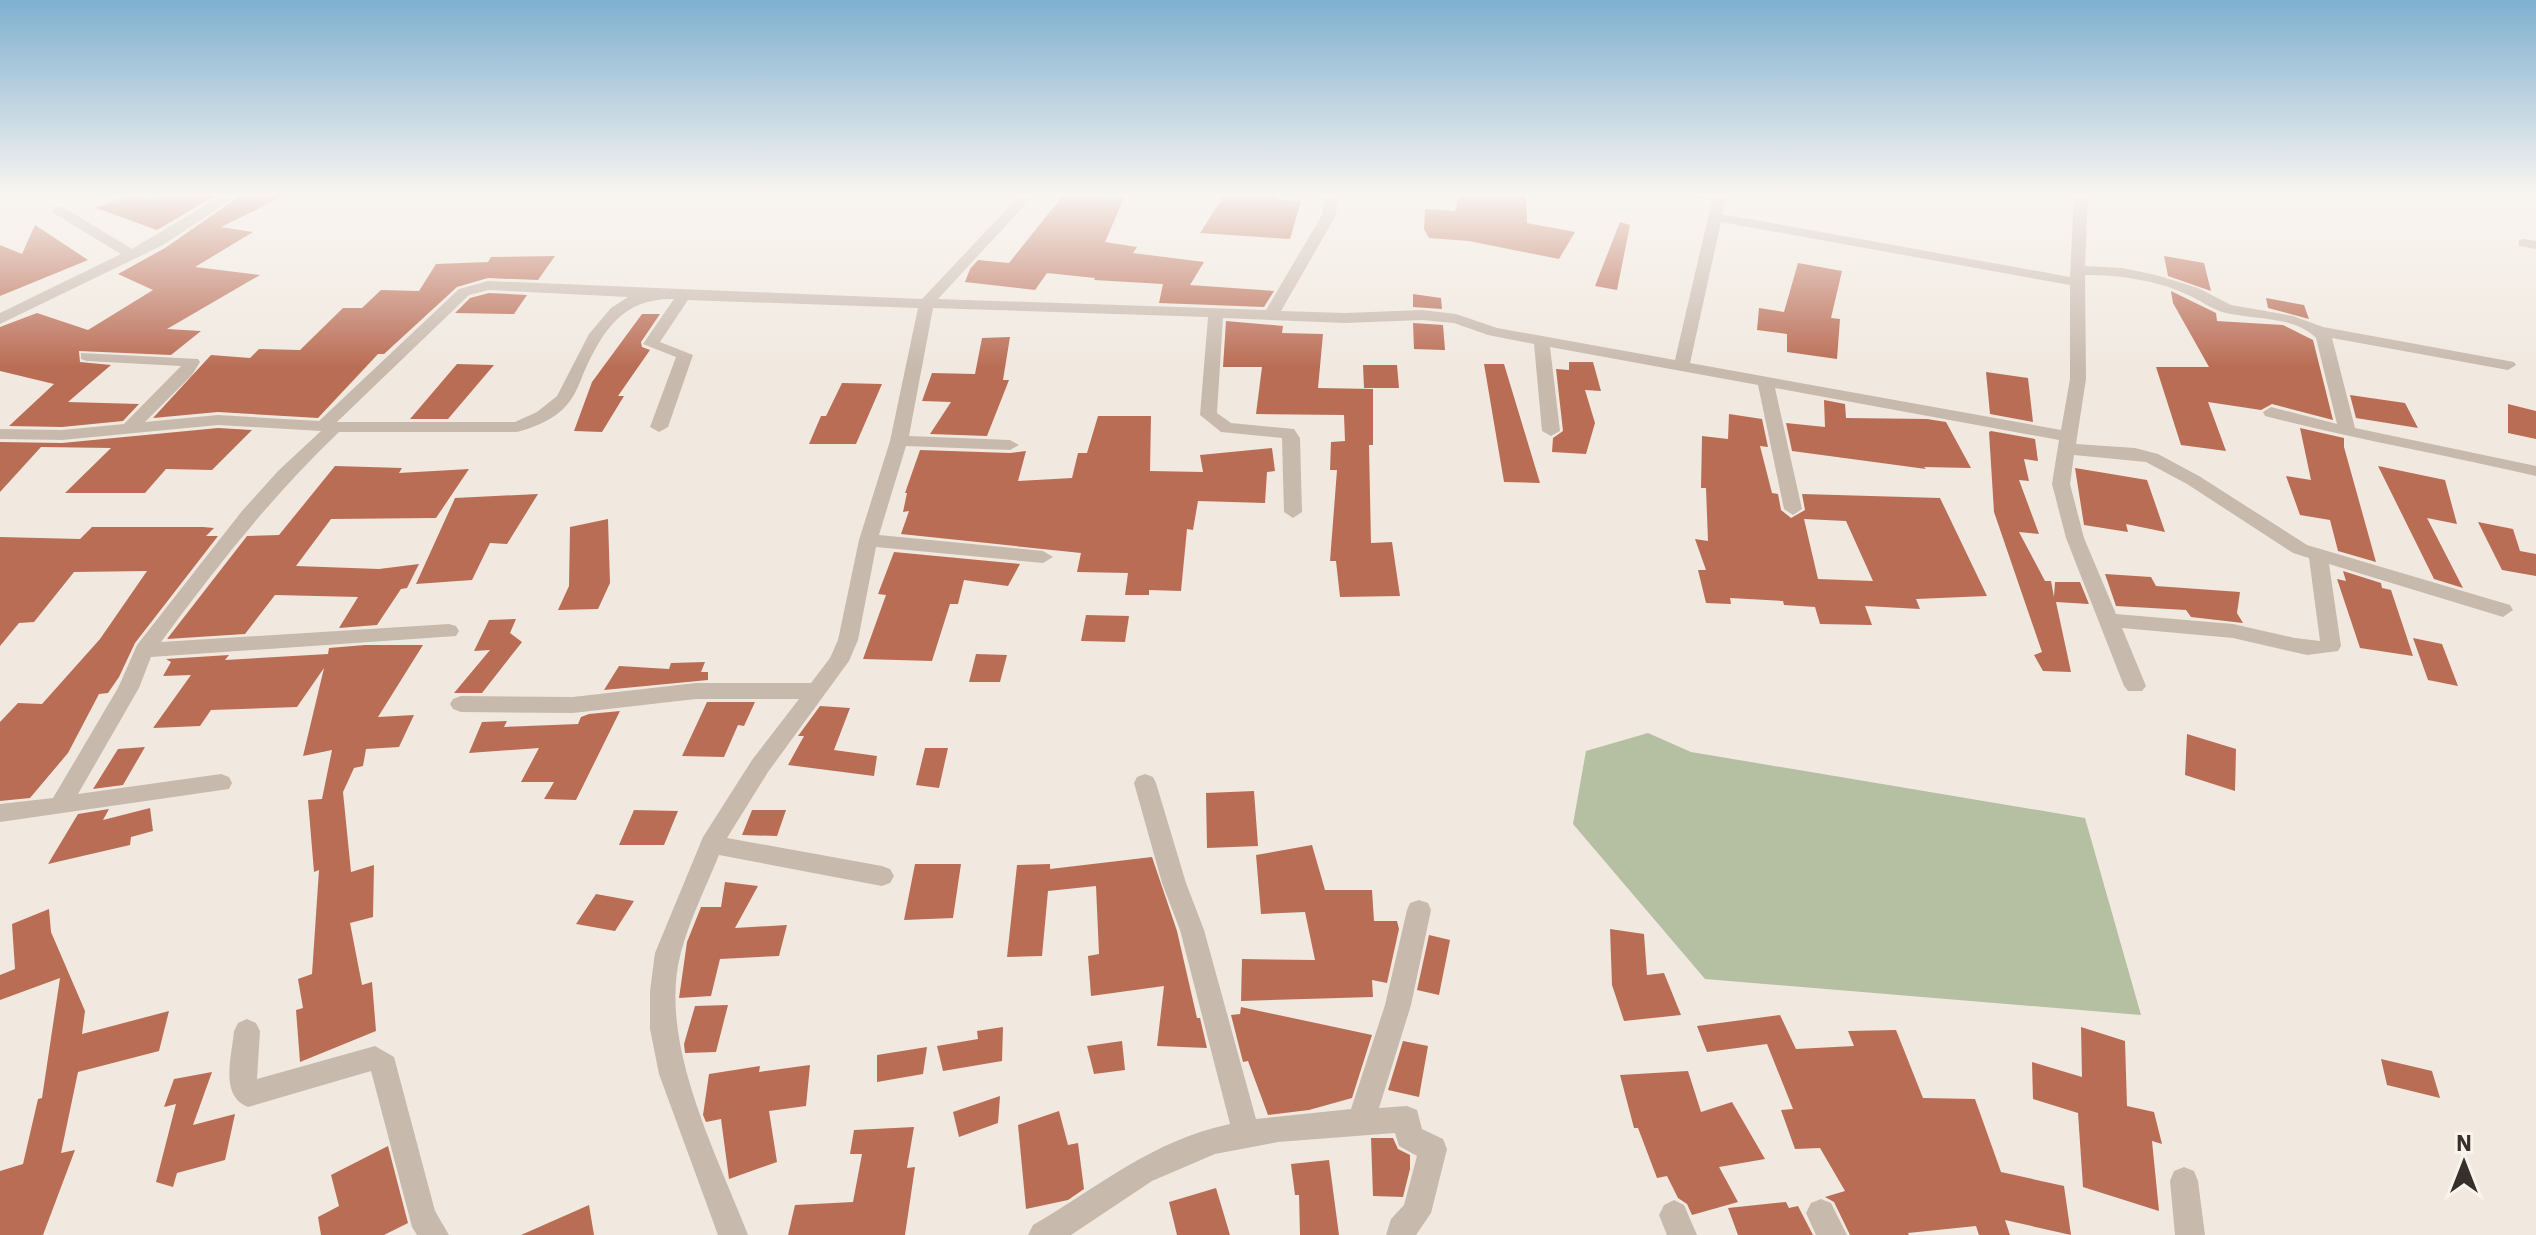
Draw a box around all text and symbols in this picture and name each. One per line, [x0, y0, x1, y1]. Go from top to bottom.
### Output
north arrow [2424, 1123, 2504, 1203]
text: N [2456, 1128, 2472, 1157]

